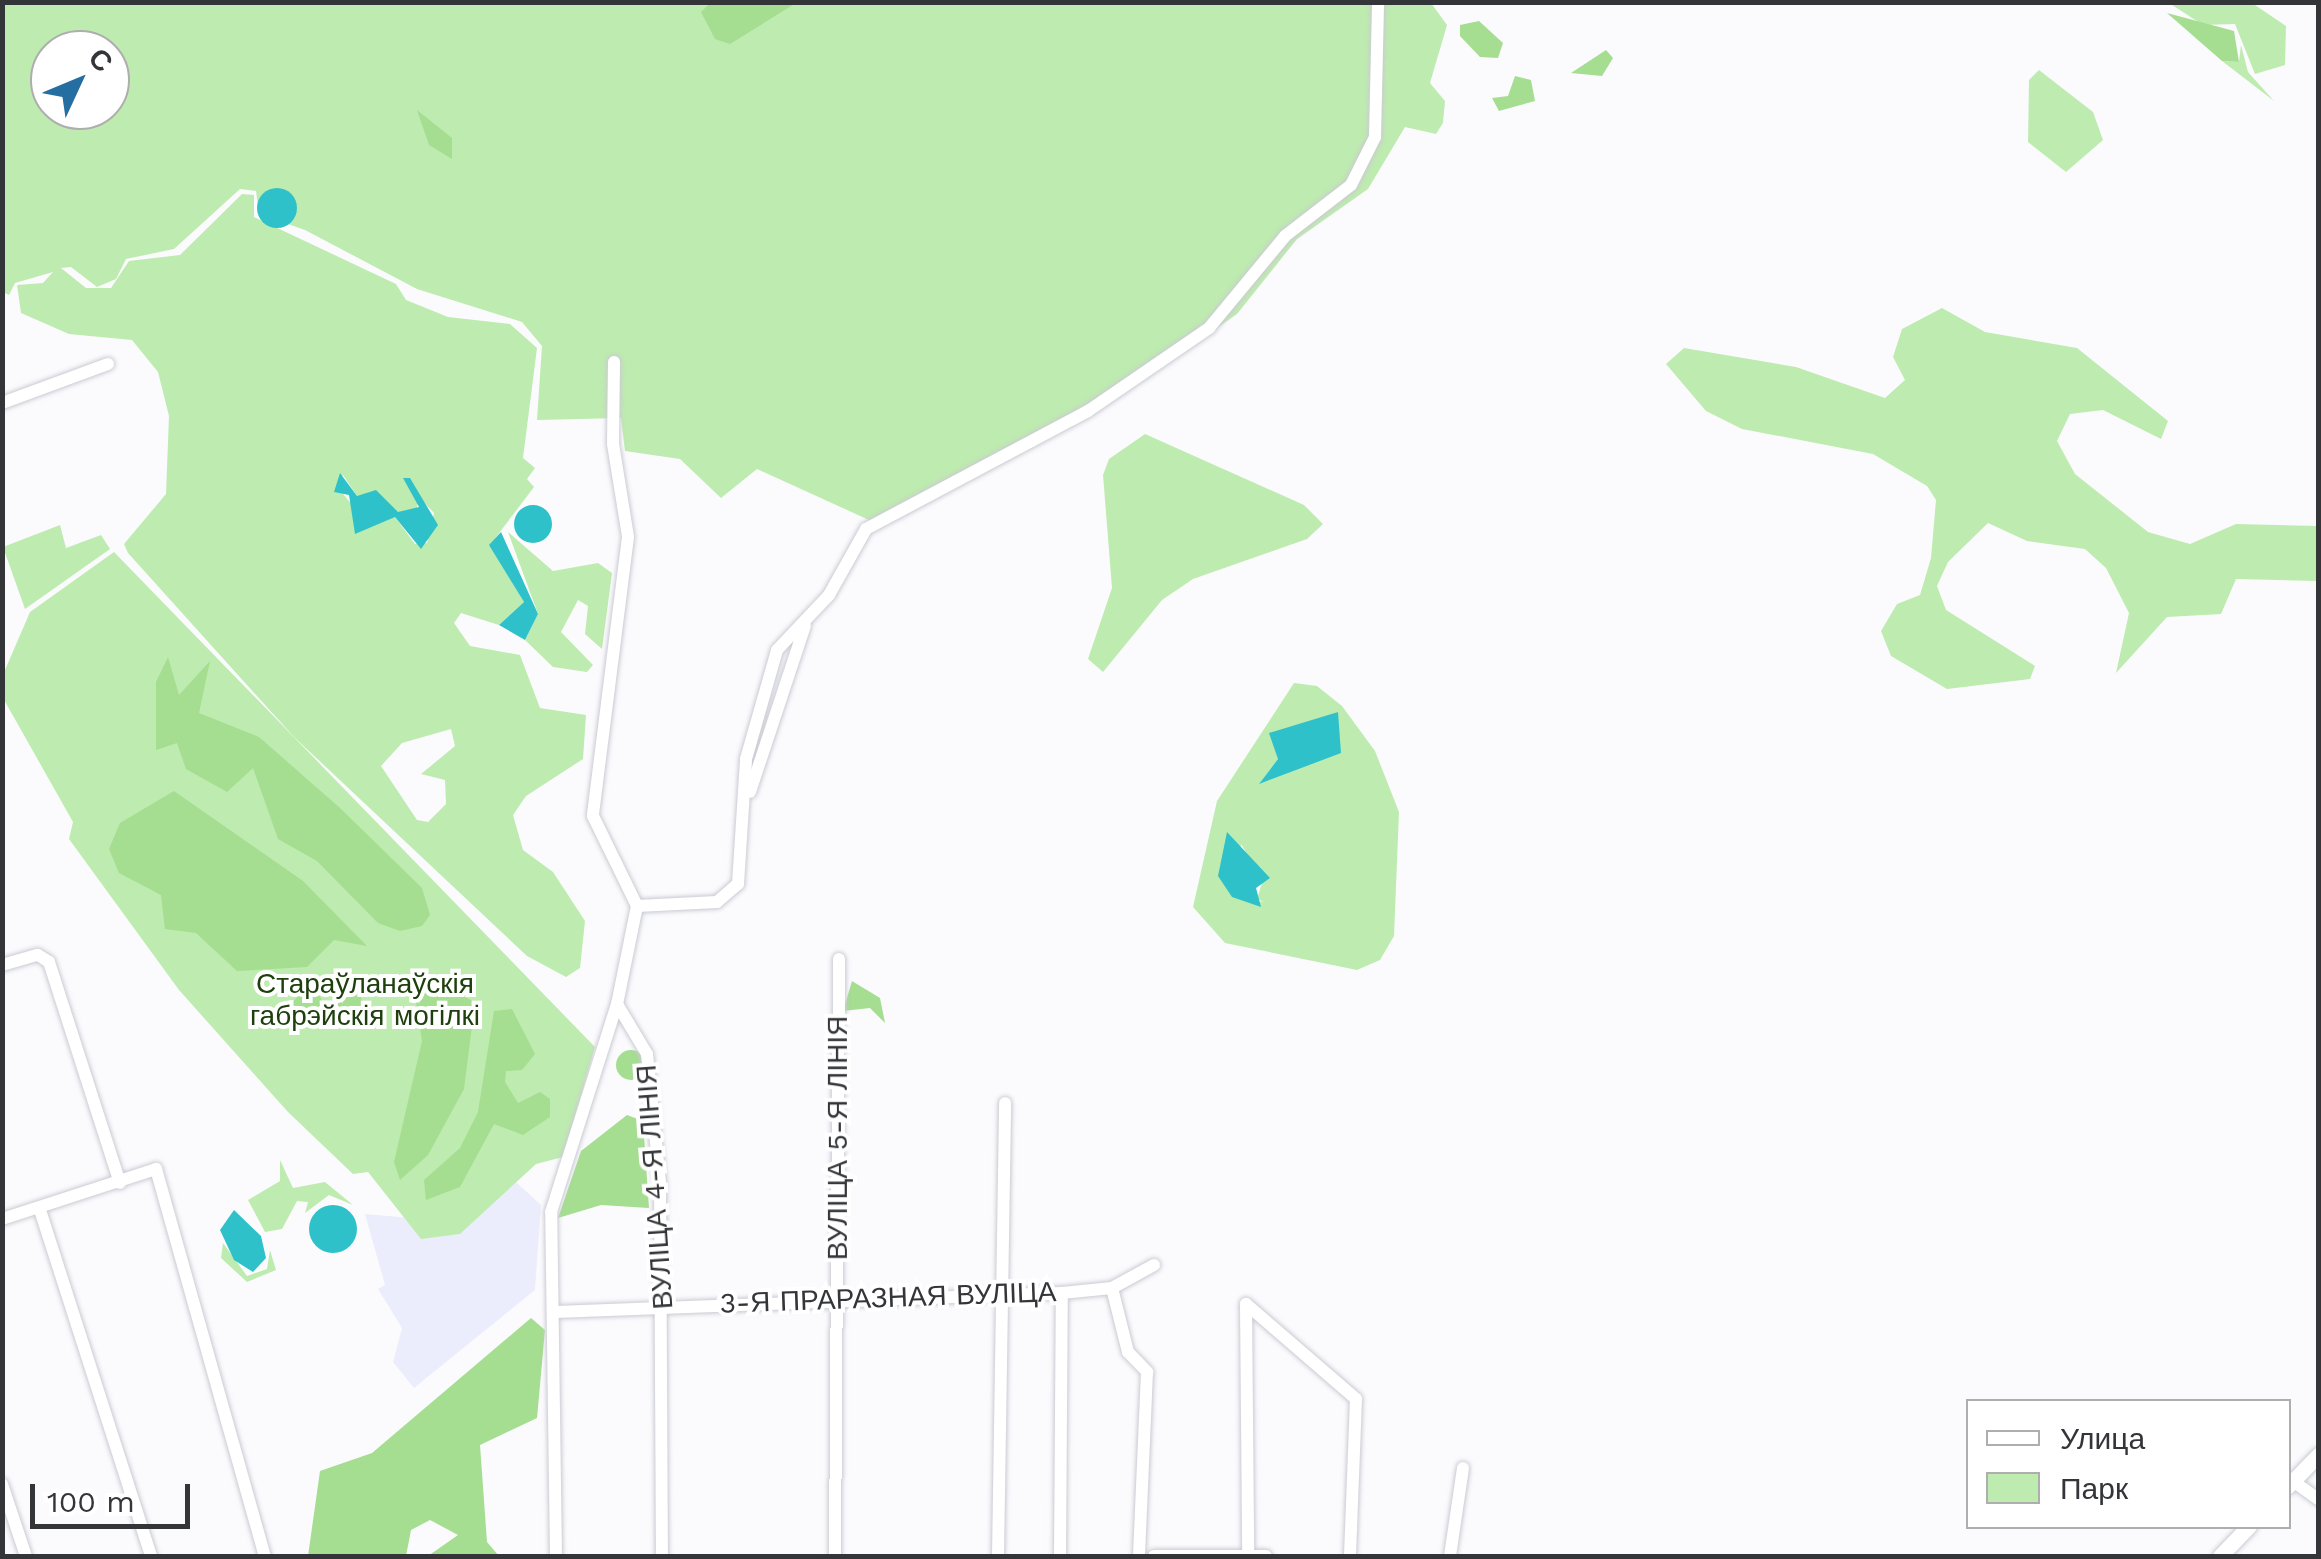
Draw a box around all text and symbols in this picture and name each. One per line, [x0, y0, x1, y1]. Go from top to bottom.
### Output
north arrow [30, 30, 130, 130]
text: С [82, 41, 119, 79]
park label: Стараўланаўскія габрэйскія могілкі [250, 967, 480, 1033]
street label: ВУЛІЦА 5-Я ЛІНІЯ [821, 1016, 855, 1260]
street label: ВУЛІЦА 4-Я ЛІНІЯ [630, 1064, 680, 1310]
street label: 3-Я ПРАРАЗНАЯ ВУЛІЦА [719, 1275, 1057, 1321]
legend [1966, 1399, 2291, 1529]
text: Улица [2060, 1421, 2145, 1456]
scale bar [35, 1464, 195, 1526]
text: Парк [2060, 1471, 2128, 1506]
text: 100 m [47, 1484, 135, 1519]

